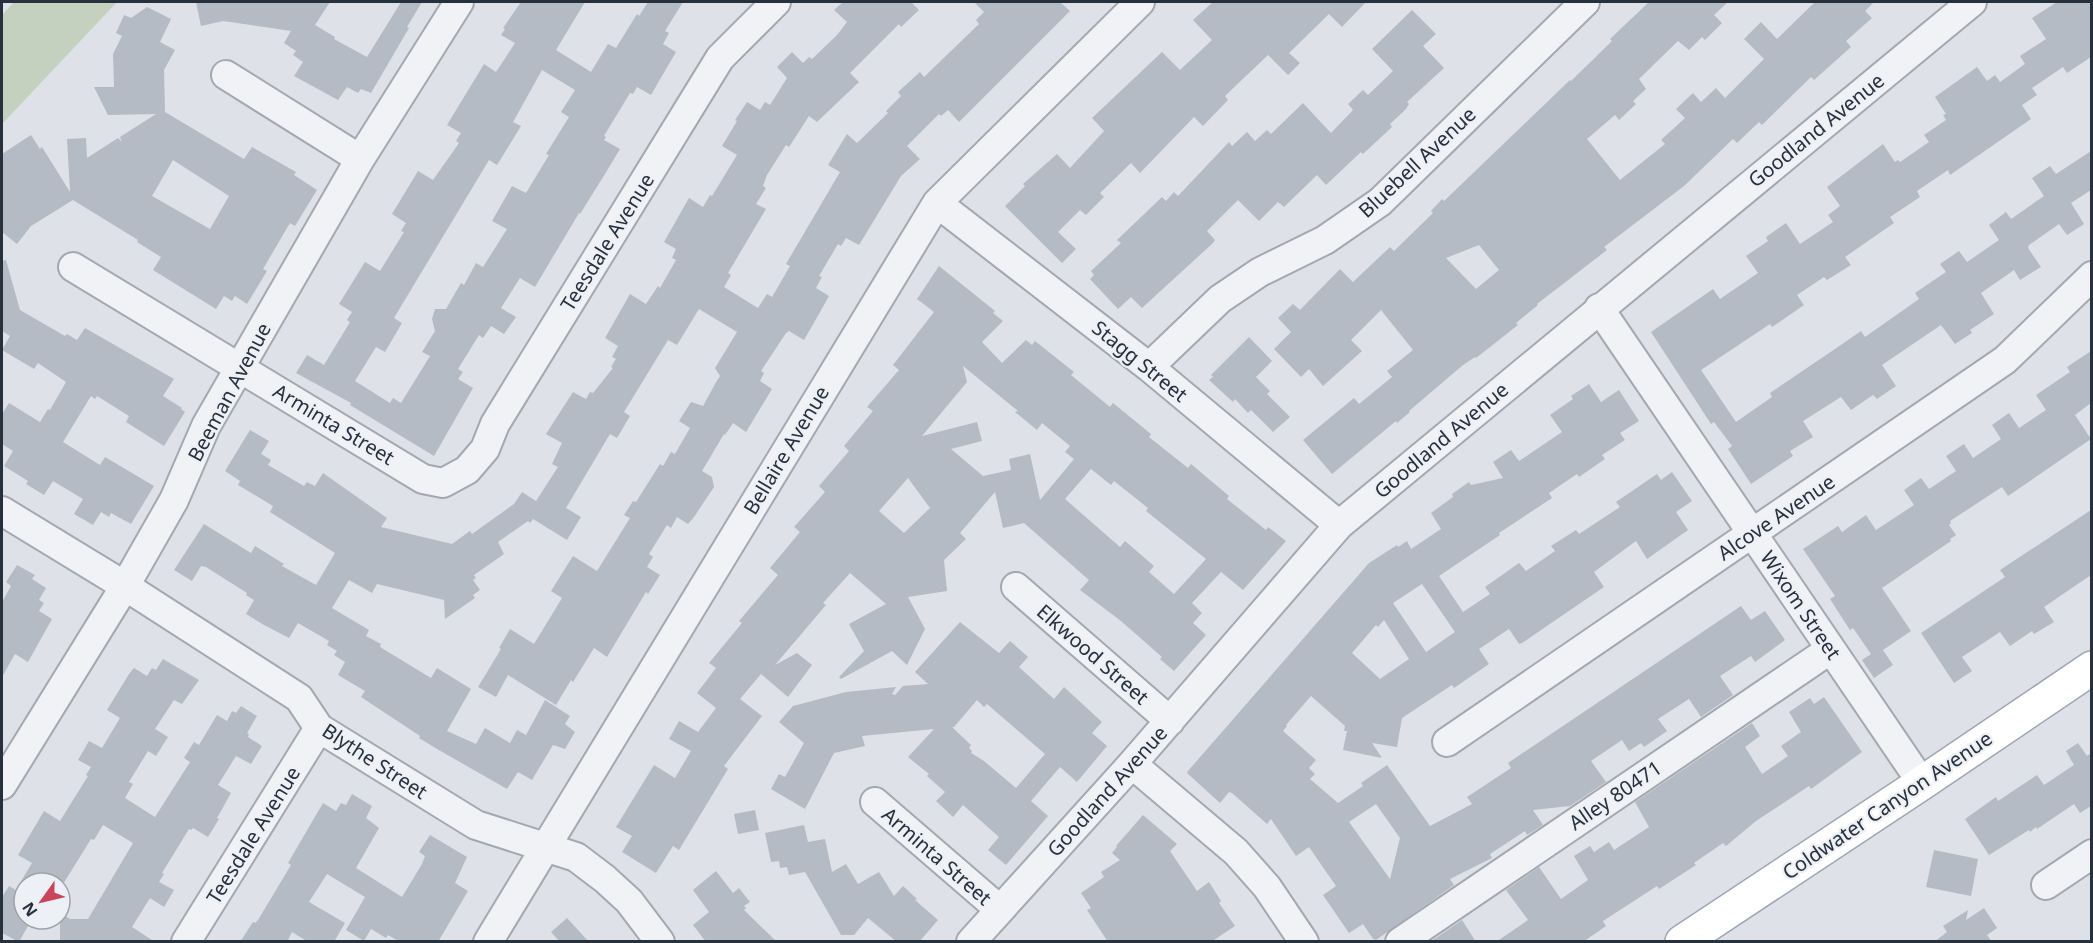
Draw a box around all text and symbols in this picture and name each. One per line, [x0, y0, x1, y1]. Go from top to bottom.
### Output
street label: Goodland Avenue [1742, 67, 1890, 193]
street label: Bluebell Avenue [1353, 101, 1481, 223]
street label: Teesdale Avenue [554, 168, 660, 316]
street label: Stagg Street [1087, 314, 1193, 408]
street label: Beeman Avenue [181, 318, 277, 466]
street label: Goodland Avenue [1368, 376, 1514, 504]
street label: Arminta Street [268, 377, 400, 471]
street label: Bellaire Avenue [737, 381, 835, 519]
street label: Alcove Avenue [1712, 468, 1840, 566]
street label: Wixom Street [1755, 545, 1847, 665]
street label: Elkwood Street [1031, 598, 1155, 710]
street label: Blythe Street [317, 717, 433, 805]
street label: Goodland Avenue [1041, 720, 1173, 862]
street label: Coldwater Canyon Avenue [1777, 725, 1997, 885]
street label: Alley 80471 [1563, 754, 1667, 836]
street label: Teesdale Avenue [200, 761, 306, 909]
street label: Arminta Street [877, 801, 997, 911]
north arrow [12, 871, 72, 931]
text: N [17, 898, 42, 921]

